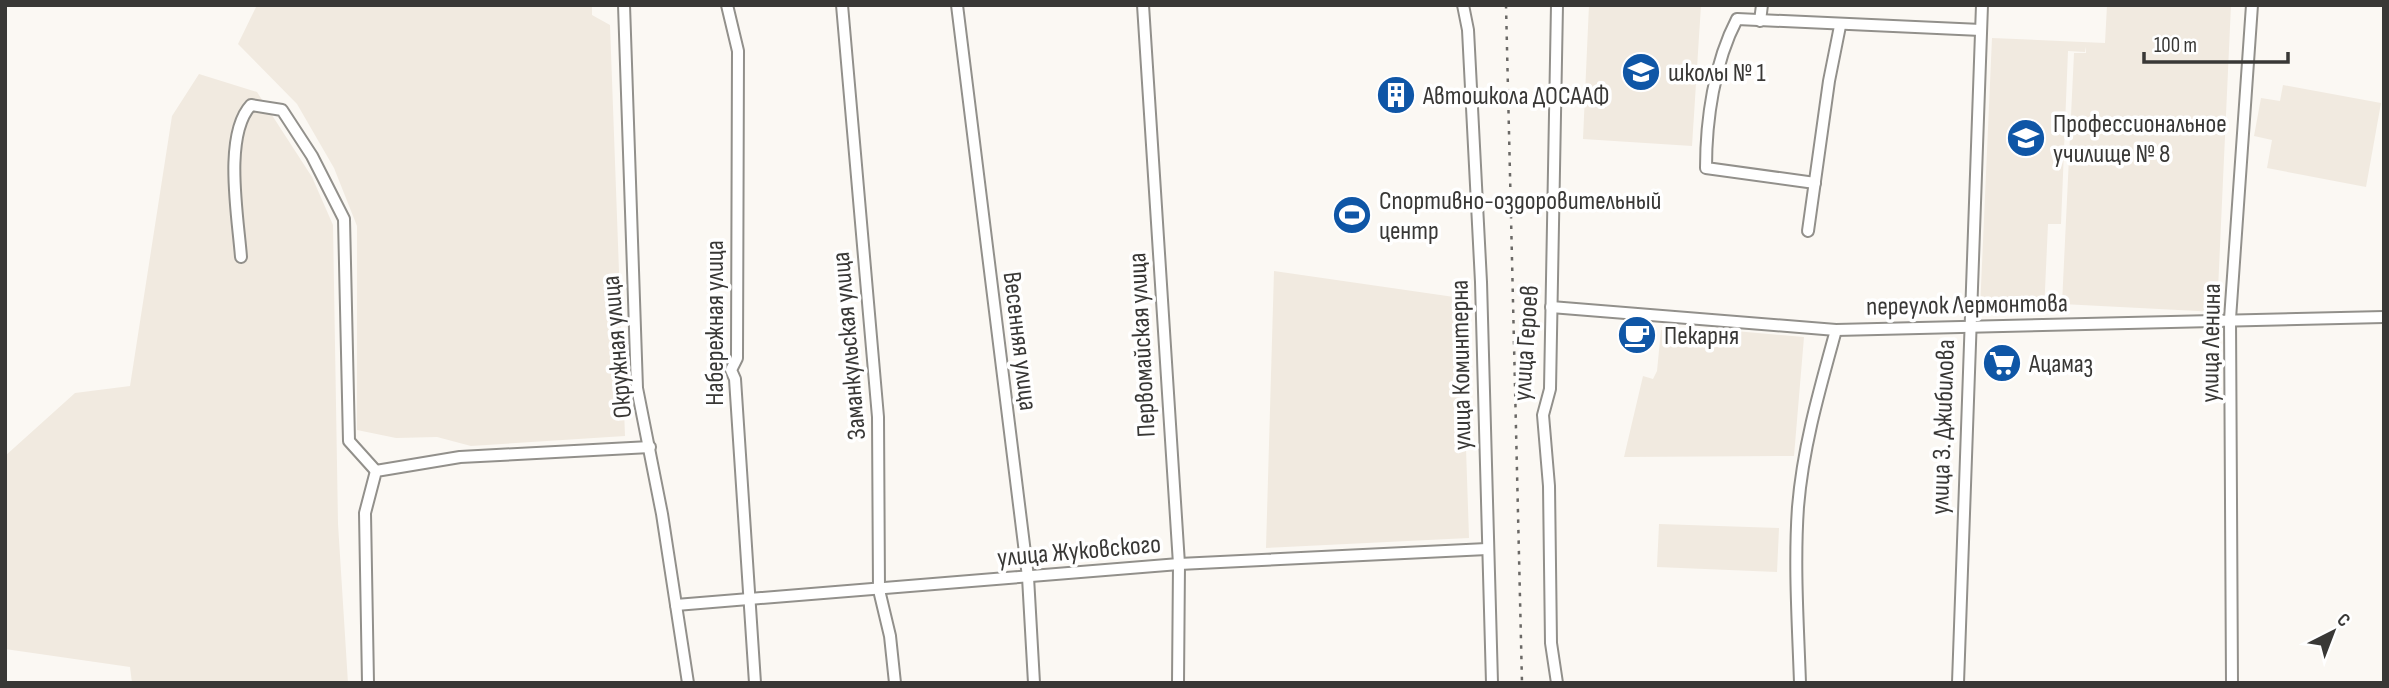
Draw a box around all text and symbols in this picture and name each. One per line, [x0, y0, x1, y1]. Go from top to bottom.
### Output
scale bar [2144, 21, 2288, 65]
text: 100 m [2154, 33, 2197, 58]
school or university icon: школы № 1 [1620, 51, 1662, 93]
place label: школы № 1 [1668, 58, 1766, 89]
building icon: Автошкола ДОСААФ [1375, 74, 1417, 116]
place label: Автошкола ДОСААФ [1422, 81, 1610, 112]
place label: Профессиональное училище № 8 [2053, 109, 2227, 170]
school or university icon: Профессиональное училище № 8 [2005, 117, 2047, 159]
place label: Спортивно-оздоровительный центр [1379, 186, 1661, 247]
sports icon: Спортивно-оздоровительный центр [1331, 194, 1373, 236]
street label: Набережная улица [700, 240, 731, 406]
street label: Заманкульская улица [826, 250, 873, 441]
street label: Первомайская улица [1122, 252, 1163, 438]
street label: Весенняя улица [996, 270, 1043, 412]
street label: Окружная улица [596, 274, 639, 420]
street label: улица Коминтерна [1445, 280, 1478, 450]
street label: улица Ленина [2195, 283, 2228, 403]
street label: улица Героев [1507, 284, 1546, 402]
street label: переулок Лермонтова [1866, 288, 2068, 323]
cafe icon: Пекарня [1616, 314, 1658, 356]
place label: Пекарня [1664, 321, 1739, 352]
street label: улица З. Джибилова [1925, 339, 1962, 515]
supermarket icon: Ацамаз [1981, 342, 2023, 384]
place label: Ацамаз [2028, 349, 2093, 380]
street label: улица Жуковского [996, 529, 1162, 574]
north arrow [2298, 597, 2368, 667]
text: С [2332, 609, 2355, 632]

